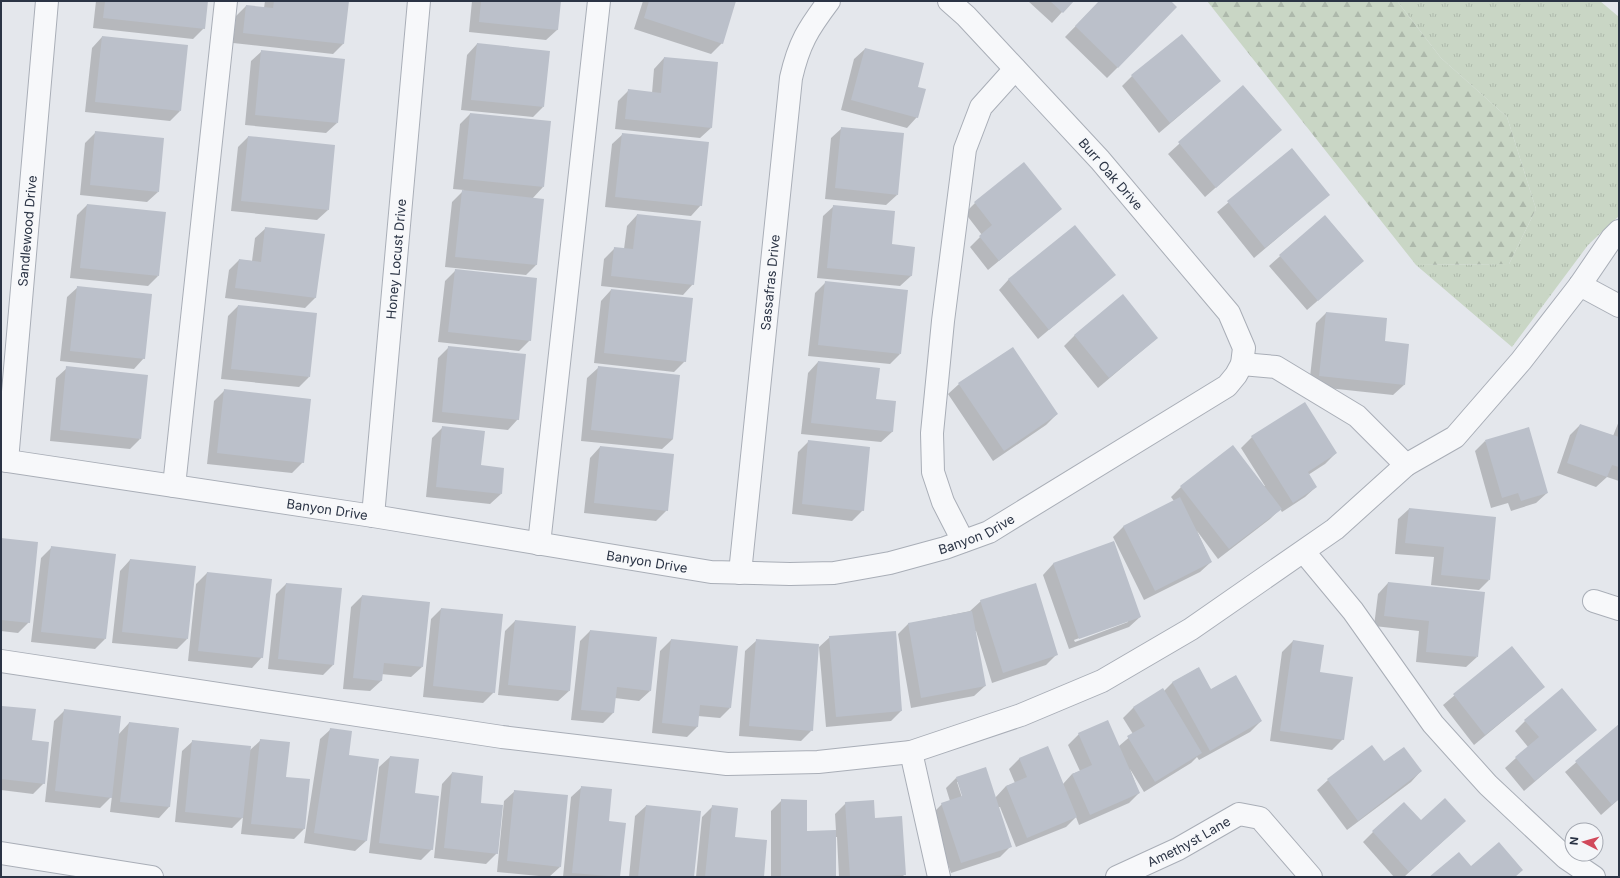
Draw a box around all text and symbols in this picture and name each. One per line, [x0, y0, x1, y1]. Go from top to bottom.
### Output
street label: Burr Oak Drive [1075, 135, 1147, 213]
street label: Sandlewood Drive [14, 175, 40, 287]
street label: Honey Locust Drive [383, 198, 409, 320]
street label: Sassafras Drive [757, 234, 783, 331]
street label: Banyon Drive [286, 495, 369, 523]
street label: Banyon Drive [936, 510, 1017, 557]
street label: Banyon Drive [605, 547, 689, 576]
street label: Amethyst Lane [1145, 813, 1233, 870]
north arrow [1564, 822, 1604, 862]
text: N [1567, 836, 1581, 846]

